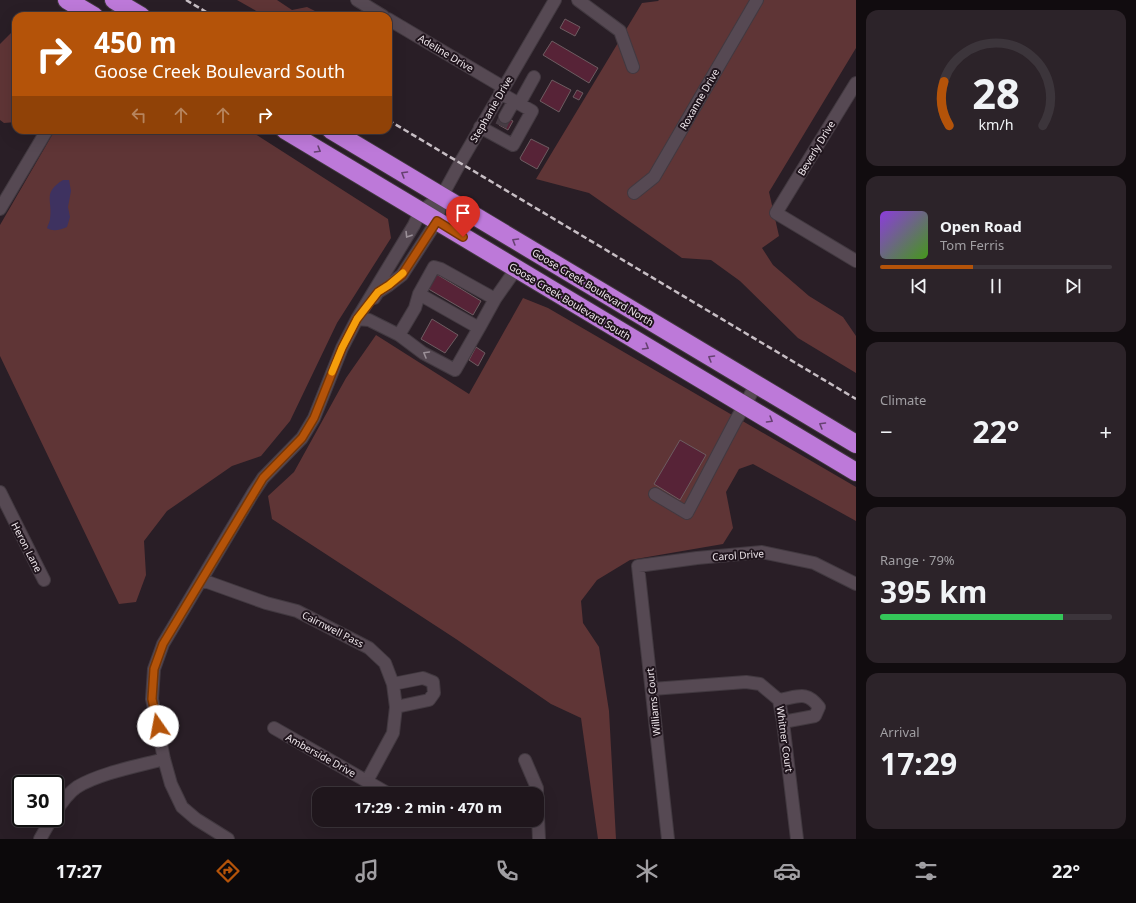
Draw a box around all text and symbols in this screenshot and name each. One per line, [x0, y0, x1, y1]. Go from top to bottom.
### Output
text: 450 m [94, 23, 177, 61]
icon: right [28, 28, 80, 80]
street label: Adeline Drive [416, 31, 477, 75]
text: Goose Creek Boulevard South [94, 59, 345, 83]
text: 28 [972, 65, 1020, 121]
street label: Roxanne Drive [676, 66, 722, 132]
street label: Stephanie Drive [466, 73, 516, 145]
icon: left [128, 104, 150, 126]
icon: ahead [170, 104, 192, 126]
icon: ahead [212, 104, 234, 126]
icon: right [254, 104, 276, 126]
text: km/h [978, 114, 1014, 133]
street label: Beverly Drive [794, 118, 838, 178]
one-way arrow [314, 145, 321, 153]
one-way arrow [401, 171, 408, 178]
pin [446, 196, 480, 237]
icon: arrive [452, 202, 474, 224]
text: Open Road [940, 216, 1022, 236]
one-way arrow [405, 231, 413, 238]
text: Tom Ferris [940, 236, 1004, 254]
one-way arrow [512, 238, 519, 245]
street label: Goose Creek Boulevard North [530, 245, 656, 329]
street label: Goose Creek Boulevard South [507, 259, 633, 343]
icon: previous [908, 275, 930, 297]
icon: pause [985, 275, 1007, 297]
icon: next [1062, 275, 1084, 297]
one-way arrow [642, 342, 649, 349]
one-way arrow [423, 352, 430, 359]
one-way arrow [708, 355, 715, 362]
text: Climate [880, 391, 926, 409]
text: 22° [972, 411, 1020, 452]
one-way arrow [766, 416, 773, 423]
text: − [880, 416, 893, 446]
text: + [1099, 416, 1112, 446]
one-way arrow [819, 422, 826, 429]
street label: Heron Lane [8, 520, 46, 575]
street label: Carol Drive [712, 546, 765, 564]
text: Range · 79% [880, 551, 955, 569]
text: 395 km [880, 571, 987, 612]
street label: Cairnwell Pass [300, 607, 366, 651]
street label: Williams Court [642, 667, 664, 737]
position arrow [137, 705, 179, 747]
street label: Whitner Court [773, 705, 797, 773]
text: Arrival [880, 723, 920, 741]
street label: Amberside Drive [283, 730, 359, 780]
text: 17:29 [880, 743, 957, 784]
speed limit sign: 30 [12, 775, 64, 827]
text: 17:29 · 2 min · 470 m [354, 797, 502, 817]
icon: directions [214, 857, 242, 885]
icon: music [353, 857, 381, 885]
icon: phone [493, 857, 521, 885]
icon: climate [633, 857, 661, 885]
icon: car [773, 857, 801, 885]
icon: filters [912, 857, 940, 885]
text: 17:27 [56, 859, 102, 883]
text: 22° [1052, 859, 1080, 883]

